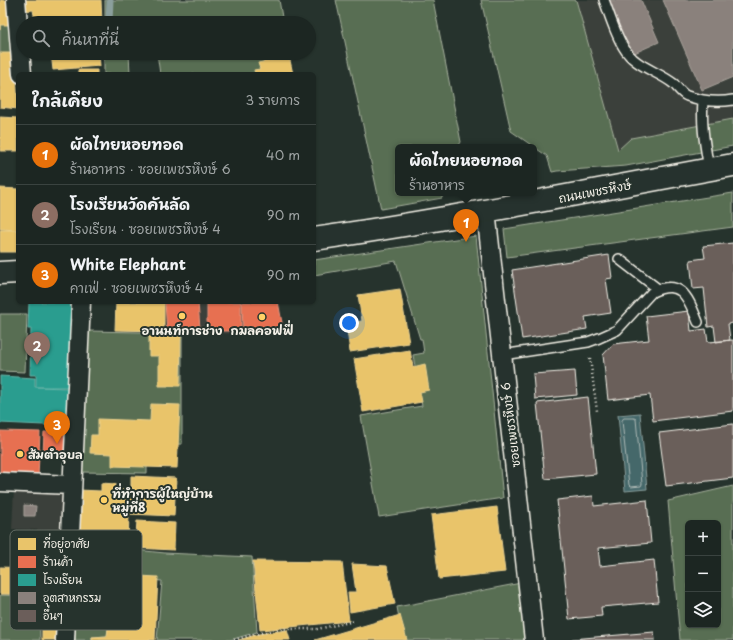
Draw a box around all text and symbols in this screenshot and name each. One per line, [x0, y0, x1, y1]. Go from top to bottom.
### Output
search box [16, 16, 316, 60]
icon: search [30, 27, 52, 49]
text: ค้นหาที่นี่ [62, 27, 119, 50]
text: ใกล้เคียง [32, 87, 103, 113]
text: 3 รายการ [245, 90, 300, 109]
text: ผัดไทยหอยทอด [70, 132, 183, 155]
popup [395, 144, 537, 196]
text: 1 [42, 145, 48, 164]
text: 40 m [266, 145, 300, 164]
text: ผัดไทยหอยทอด [409, 148, 523, 171]
text: ร้านอาหาร · ซอยเพชรหึงษ์ 6 [70, 159, 231, 178]
text: ร้านอาหาร [409, 175, 465, 194]
street label: ถนนเพชรหึงษ์ [557, 175, 633, 207]
text: โรงเรียนวัดคันลัด [70, 192, 190, 215]
text: 2 [40, 205, 50, 224]
text: 90 m [267, 205, 300, 224]
pin: 1 [453, 209, 479, 242]
text: โรงเรียน · ซอยเพชรหึงษ์ 4 [70, 219, 221, 238]
text: White Elephant [70, 252, 186, 275]
text: 3 [41, 265, 49, 284]
text: 90 m [267, 265, 300, 284]
text: คาเฟ่ · ซอยเพชรหึงษ์ 4 [70, 278, 203, 297]
marker: อานนท์การช่าง [177, 311, 187, 321]
marker: กมลคอฟฟี่ [257, 312, 267, 322]
your location [339, 313, 359, 333]
place label: กมลคอฟฟี่ [231, 320, 294, 339]
place label: อานนท์การช่าง [142, 321, 223, 339]
pin: 2 [24, 332, 50, 365]
street label: ซอยเพชรหึงษ์ 6 [496, 381, 524, 469]
pin: 3 [44, 411, 70, 444]
place label: ส้มตำอุบล [28, 445, 83, 464]
marker: ส้มตำอุบล [15, 449, 25, 459]
place label: ที่ทำการผู้ใหญ่บ้าน หมู่ที่8 [112, 483, 213, 517]
marker: ที่ทำการผู้ใหญ่บ้าน หมู่ที่8 [99, 495, 109, 505]
map controls [685, 520, 721, 628]
button: + [685, 520, 721, 556]
legend [10, 530, 142, 630]
text: ที่อยู่อาศัย [43, 533, 90, 553]
text: ร้านค้า [43, 553, 73, 570]
button: − [685, 556, 721, 592]
text: โรงเรียน [43, 571, 83, 588]
text: อุตสาหกรรม [43, 589, 101, 607]
button: layers [685, 592, 721, 628]
text: อื่นๆ [43, 605, 63, 624]

